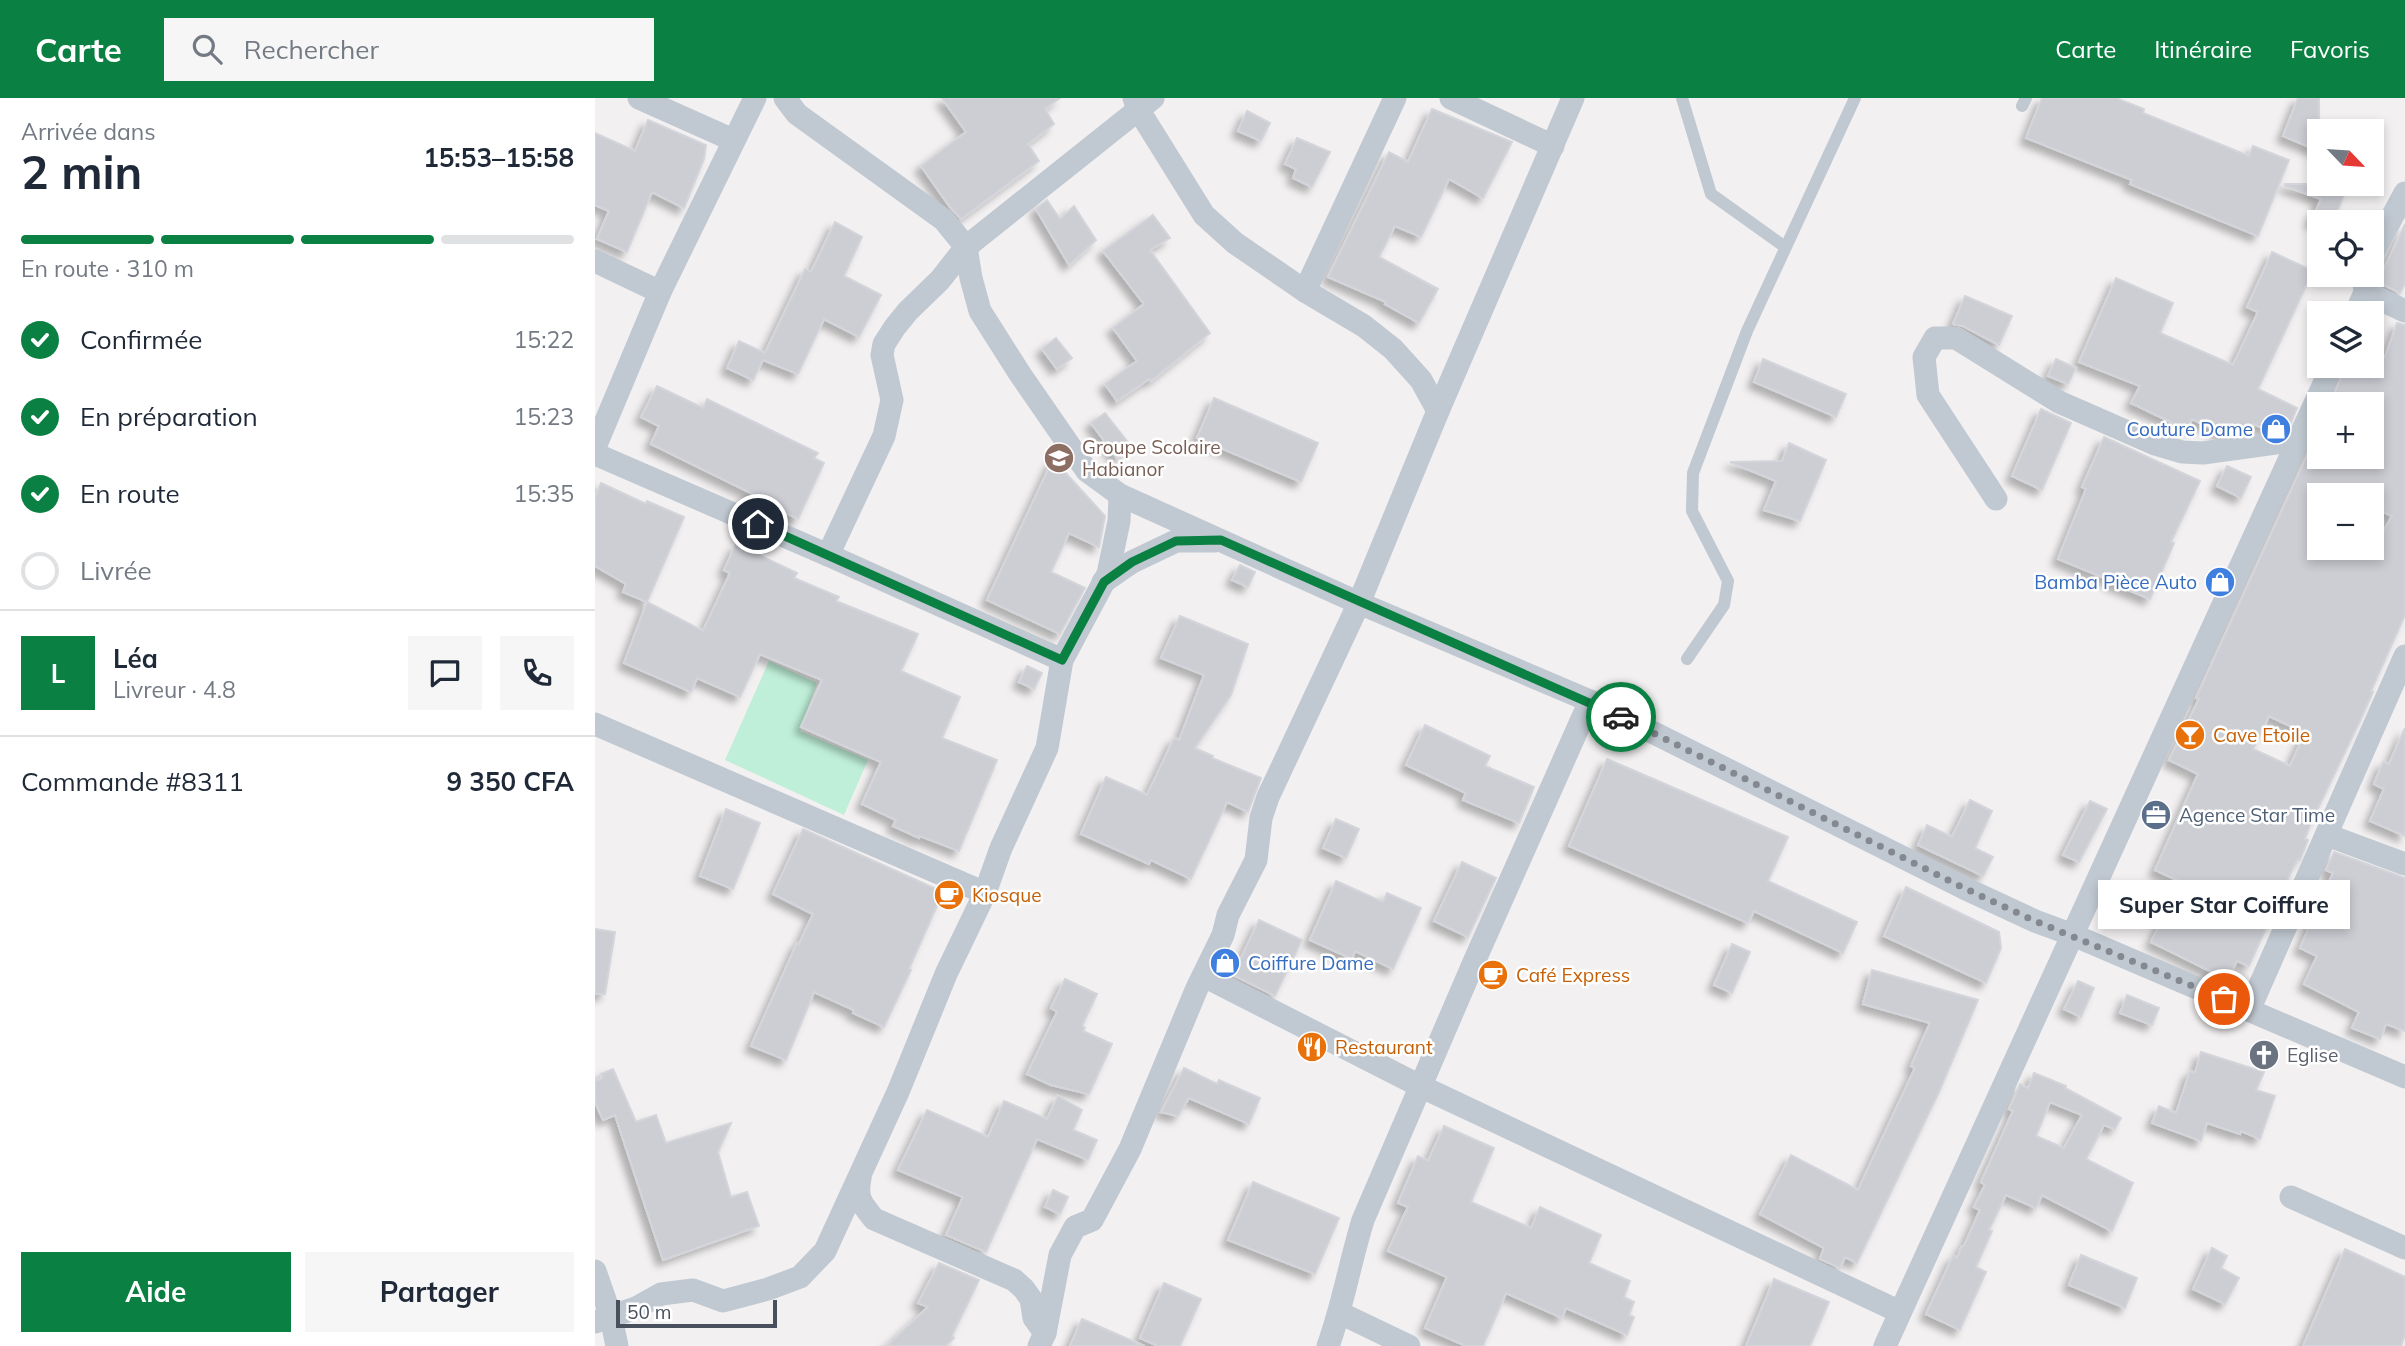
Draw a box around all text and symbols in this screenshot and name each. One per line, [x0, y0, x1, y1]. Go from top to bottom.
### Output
search box [164, 18, 654, 81]
text: Carte [35, 29, 122, 70]
icon: search [188, 30, 226, 68]
text: Rechercher [244, 33, 379, 66]
text: Carte [2055, 34, 2116, 64]
text: Itinéraire [2154, 34, 2252, 64]
text: Favoris [2290, 34, 2370, 64]
text: Arrivée dans [21, 117, 156, 146]
north arrow [2307, 119, 2383, 196]
map controls [2307, 119, 2384, 560]
text: 15:53–15:58 [423, 141, 574, 174]
text: 2 min [21, 143, 142, 201]
button: locate [2307, 210, 2384, 287]
text: En route · 310 m [21, 254, 194, 283]
button: layers [2307, 301, 2384, 378]
icon: check [21, 321, 59, 359]
text: Confirmée [80, 323, 202, 356]
text: 15:22 [514, 325, 574, 354]
button: + [2307, 392, 2384, 469]
icon: check [21, 398, 59, 436]
text: En préparation [80, 400, 258, 433]
text: 15:23 [514, 402, 574, 431]
shop icon: Couture Dame [2259, 412, 2293, 446]
place label: Couture Dame [2127, 417, 2253, 441]
place label: Groupe Scolaire Habianor [1082, 435, 1221, 481]
school or university icon: Groupe Scolaire Habianor [1042, 441, 1076, 475]
icon: check [21, 475, 59, 513]
text: En route [80, 477, 180, 510]
text: 15:35 [514, 479, 574, 508]
button: − [2307, 483, 2384, 560]
pin [728, 494, 788, 554]
icon: home [739, 505, 777, 543]
text: Livrée [80, 554, 152, 587]
shop icon: Bamba Pièce Auto [2203, 565, 2237, 599]
place label: Bamba Pièce Auto [2034, 570, 2197, 594]
button: chat [408, 636, 482, 710]
button: phone [500, 636, 574, 710]
text: Léa [113, 642, 158, 675]
text: L [51, 657, 65, 690]
text: Livreur · 4.8 [113, 675, 236, 704]
courier [1586, 682, 1656, 752]
icon: car [1602, 698, 1640, 736]
bar icon: Cave Etoile [2173, 718, 2207, 752]
place label: Cave Etoile [2213, 723, 2310, 747]
text: Commande #8311 [21, 765, 244, 798]
text: 9 350 CFA [447, 765, 574, 798]
office icon: Agence Star Time [2139, 798, 2173, 832]
place label: Agence Star Time [2179, 803, 2335, 827]
cafe icon: Kiosque [932, 878, 966, 912]
callout: Super Star Coiffure [2098, 880, 2350, 929]
place label: Kiosque [972, 883, 1042, 907]
text: Super Star Coiffure [2119, 890, 2329, 919]
shop icon: Coiffure Dame [1208, 946, 1242, 980]
place label: Coiffure Dame [1248, 951, 1374, 975]
cafe icon: Café Express [1476, 958, 1510, 992]
place label: Café Express [1516, 963, 1630, 987]
pin [2194, 969, 2254, 1029]
icon: bag [2205, 980, 2243, 1018]
restaurant icon: Restaurant [1295, 1030, 1329, 1064]
place label: Restaurant [1335, 1035, 1433, 1059]
church icon: Eglise [2247, 1038, 2281, 1072]
place label: Eglise [2287, 1043, 2338, 1067]
button: Aide [21, 1252, 291, 1332]
button: Partager [305, 1252, 574, 1332]
scale bar [616, 1297, 777, 1329]
text: 50 m [627, 1300, 671, 1324]

